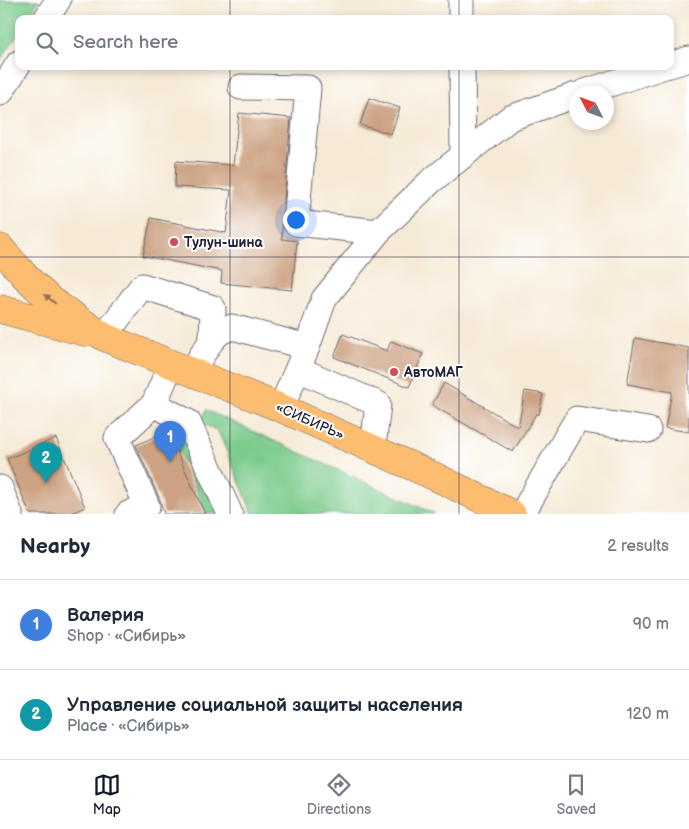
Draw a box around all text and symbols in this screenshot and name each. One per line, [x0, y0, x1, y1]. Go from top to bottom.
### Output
search box [15, 15, 674, 70]
icon: search [33, 29, 61, 57]
text: Search here [73, 31, 178, 54]
north arrow [569, 85, 614, 130]
your location [283, 207, 309, 233]
place label: Тулун-шина [184, 234, 263, 251]
marker: Тулун-шина [168, 236, 180, 248]
one-way arrow [43, 293, 56, 304]
place label: АвтоМАГ [403, 364, 463, 381]
marker: АвтоМАГ [388, 366, 400, 378]
street label: «СИБИРЬ» [273, 398, 347, 444]
pin: 1 [154, 421, 186, 462]
pin: 2 [30, 442, 62, 483]
text: Nearby [20, 534, 90, 559]
text: 2 results [607, 537, 669, 556]
text: Валерия [67, 604, 144, 627]
text: 1 [33, 615, 39, 634]
text: 90 m [633, 615, 669, 634]
text: Shop · «Сибирь» [67, 627, 186, 646]
text: Управление социальной защиты населения [67, 694, 463, 717]
text: 2 [31, 705, 41, 724]
text: 120 m [626, 705, 669, 724]
text: Place · «Сибирь» [67, 717, 190, 736]
tab: Map [93, 771, 121, 818]
tab: Directions [307, 771, 371, 818]
tab: Saved [557, 771, 596, 818]

